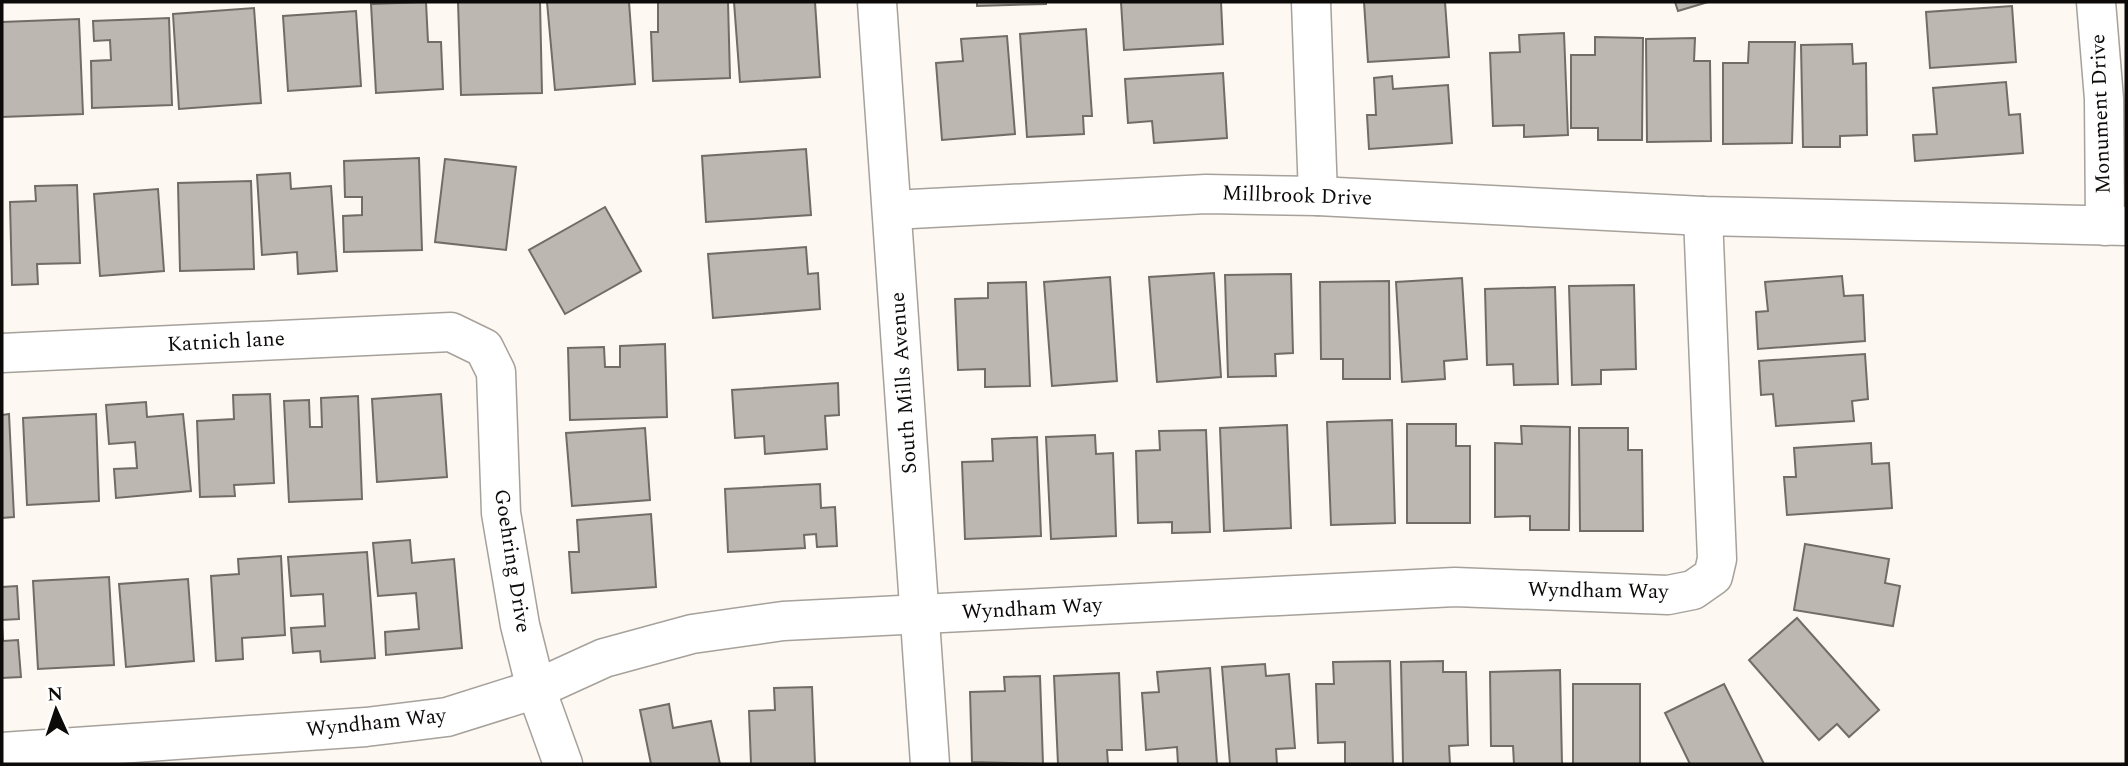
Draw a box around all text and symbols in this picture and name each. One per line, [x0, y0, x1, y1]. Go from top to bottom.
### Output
street label: Monument Drive [2082, 33, 2120, 195]
street label: Millbrook Drive [1221, 177, 1373, 215]
street label: South Mills Avenue [882, 291, 926, 475]
street label: Katnich lane [166, 323, 286, 361]
street label: Goehring Drive [485, 487, 539, 635]
street label: Wyndham Way [1527, 574, 1670, 608]
street label: Wyndham Way [961, 589, 1104, 629]
north arrow [21, 675, 91, 745]
text: N [47, 680, 64, 709]
street label: Wyndham Way [304, 700, 449, 746]

